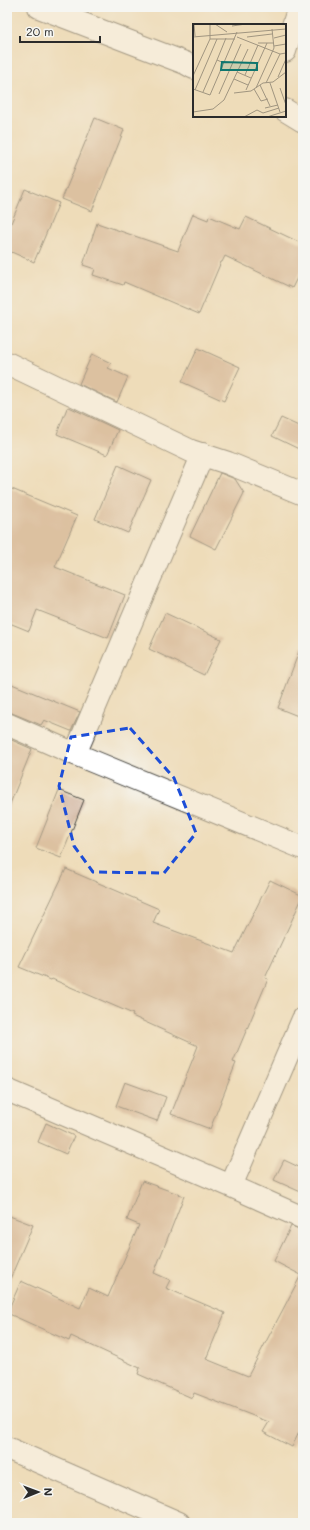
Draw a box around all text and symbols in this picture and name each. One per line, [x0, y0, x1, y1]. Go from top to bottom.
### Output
scale bar [20, 18, 100, 44]
text: 20 m [26, 23, 54, 39]
inset map [193, 24, 286, 117]
north arrow [18, 1472, 58, 1512]
text: N [41, 1488, 56, 1496]

